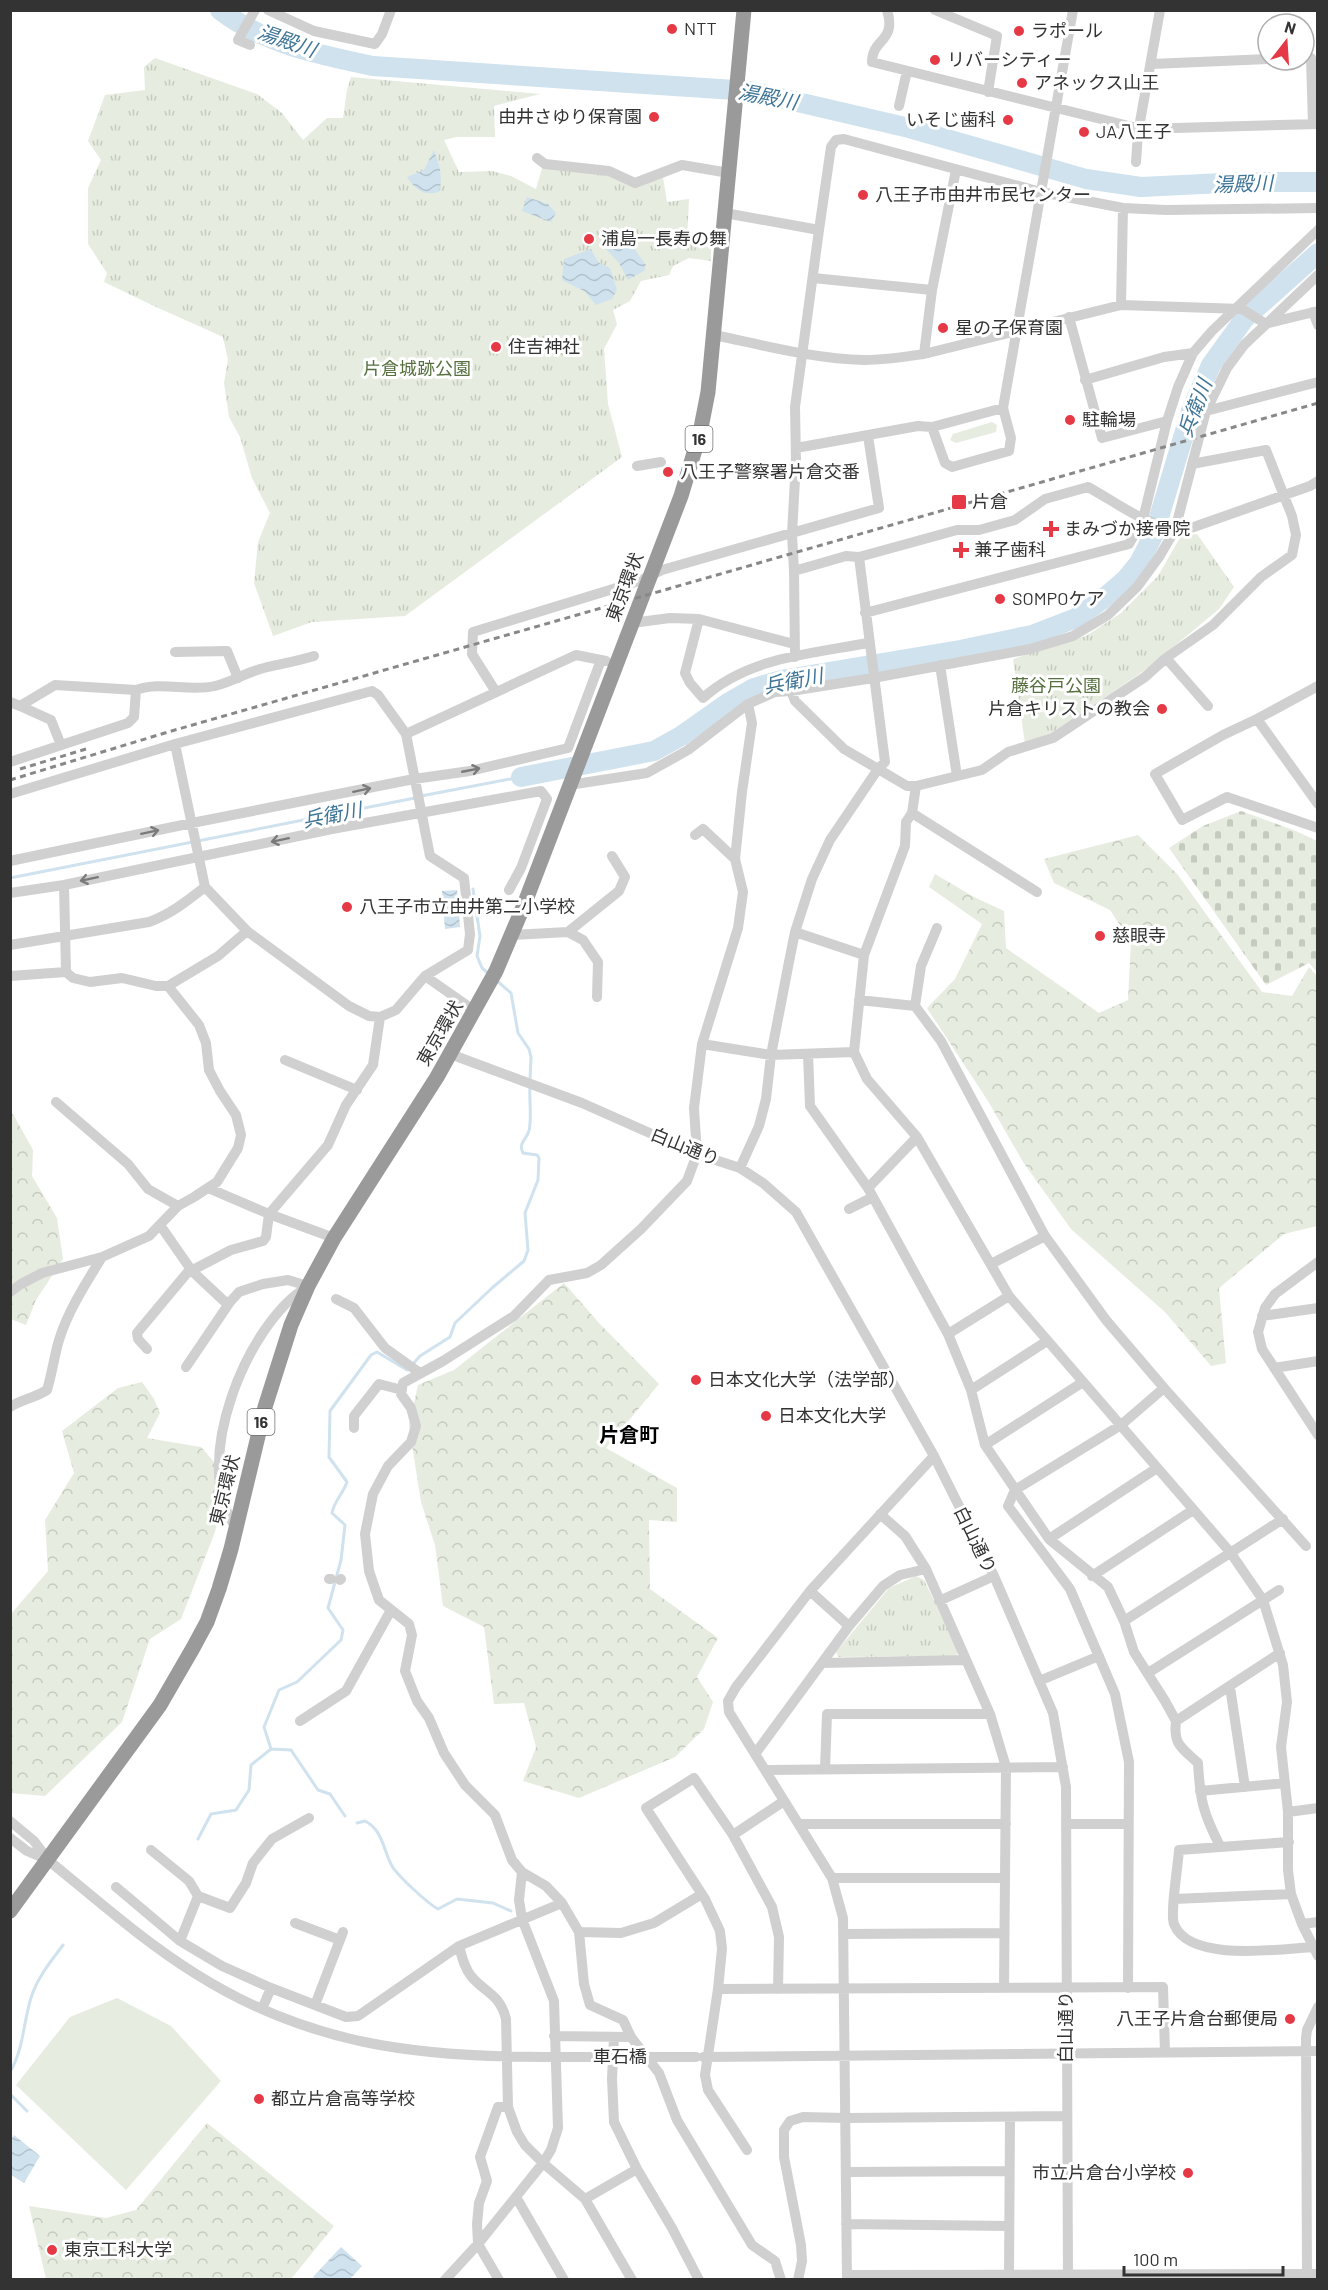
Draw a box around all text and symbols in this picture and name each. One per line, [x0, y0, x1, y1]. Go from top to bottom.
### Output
north arrow [1256, 12, 1316, 72]
place label: NTT [684, 17, 717, 39]
text: N [1283, 17, 1298, 38]
water label: 湯殿川 [255, 19, 321, 62]
place label: ラポール [1031, 19, 1103, 41]
marker: NTT [665, 22, 679, 36]
marker: ラポール [1012, 24, 1026, 38]
place label: リバーシティー [947, 48, 1072, 70]
marker: リバーシティー [928, 53, 942, 67]
place label: アネックス山王 [1034, 71, 1159, 93]
marker: アネックス山王 [1015, 76, 1029, 90]
water label: 湯殿川 [736, 79, 802, 114]
place label: 由井さゆり保育園 [498, 105, 642, 127]
place label: いそじ歯科 [906, 108, 996, 130]
marker: 由井さゆり保育園 [647, 110, 661, 124]
marker: いそじ歯科 [1001, 113, 1015, 127]
place label: JA八王子 [1096, 120, 1171, 142]
marker: JA八王子 [1077, 125, 1091, 139]
water label: 湯殿川 [1213, 170, 1275, 196]
place label: 八王子市由井市民センター [875, 183, 1091, 205]
marker: 八王子市由井市民センター [856, 188, 870, 202]
place label: 浦島一長寿の舞 [601, 227, 727, 249]
marker: 浦島一長寿の舞 [582, 232, 596, 246]
place label: 星の子保育園 [955, 316, 1063, 338]
marker: 星の子保育園 [936, 321, 950, 335]
place label: 住吉神社 [508, 335, 580, 357]
marker: 住吉神社 [489, 340, 503, 354]
park label: 片倉城跡公園 [363, 357, 471, 379]
water label: 兵衛川 [1172, 373, 1217, 440]
place label: 駐輪場 [1082, 408, 1136, 430]
marker: 駐輪場 [1063, 413, 1077, 427]
road number: 16 [686, 426, 712, 452]
place label: 八王子警察署片倉交番 [680, 460, 860, 482]
marker: 八王子警察署片倉交番 [661, 465, 675, 479]
place label: 片倉 [972, 490, 1008, 512]
marker: 片倉 [950, 493, 968, 511]
place label: まみづか接骨院 [1064, 517, 1190, 539]
marker: まみづか接骨院 [1042, 520, 1060, 538]
place label: 兼子歯科 [974, 538, 1046, 560]
marker: 兼子歯科 [952, 541, 970, 559]
street label: 東京環状 [601, 549, 647, 624]
place label: SOMPOケア [1012, 587, 1104, 609]
marker: SOMPOケア [993, 592, 1007, 606]
water label: 兵衛川 [761, 662, 827, 698]
park label: 藤谷戸公園 [1011, 674, 1101, 696]
place label: 片倉キリストの教会 [988, 697, 1150, 719]
marker: 片倉キリストの教会 [1155, 702, 1169, 716]
one-way arrow [461, 764, 481, 775]
one-way arrow [351, 784, 371, 795]
water label: 兵衛川 [300, 796, 366, 832]
one-way arrow [140, 826, 159, 837]
one-way arrow [271, 835, 291, 846]
one-way arrow [80, 874, 99, 886]
place label: 八王子市立由井第二小学校 [359, 895, 575, 917]
marker: 八王子市立由井第二小学校 [340, 900, 354, 914]
place label: 慈眼寺 [1112, 924, 1166, 946]
marker: 慈眼寺 [1093, 929, 1107, 943]
street label: 東京環状 [412, 996, 467, 1069]
street label: 白山通り [648, 1122, 723, 1170]
place label: 日本文化大学（法学部） [708, 1368, 906, 1390]
marker: 日本文化大学（法学部） [689, 1373, 703, 1387]
place label: 日本文化大学 [778, 1404, 886, 1426]
road number: 16 [248, 1409, 274, 1435]
marker: 日本文化大学 [759, 1409, 773, 1423]
district label: 片倉町 [599, 1422, 659, 1446]
street label: 東京環状 [205, 1452, 243, 1527]
street label: 白山通り [950, 1502, 1002, 1577]
street label: 白山通り [1054, 1991, 1076, 2063]
place label: 八王子片倉台郵便局 [1116, 2007, 1278, 2029]
marker: 八王子片倉台郵便局 [1283, 2012, 1297, 2026]
street label: 車石橋 [593, 2045, 647, 2067]
place label: 都立片倉高等学校 [271, 2087, 415, 2109]
marker: 都立片倉高等学校 [252, 2092, 266, 2106]
place label: 市立片倉台小学校 [1032, 2161, 1176, 2183]
marker: 市立片倉台小学校 [1181, 2166, 1195, 2180]
place label: 東京工科大学 [64, 2238, 172, 2260]
scale bar [1124, 2239, 1283, 2277]
marker: 東京工科大学 [45, 2243, 59, 2257]
text: 100 m [1133, 2248, 1178, 2270]

